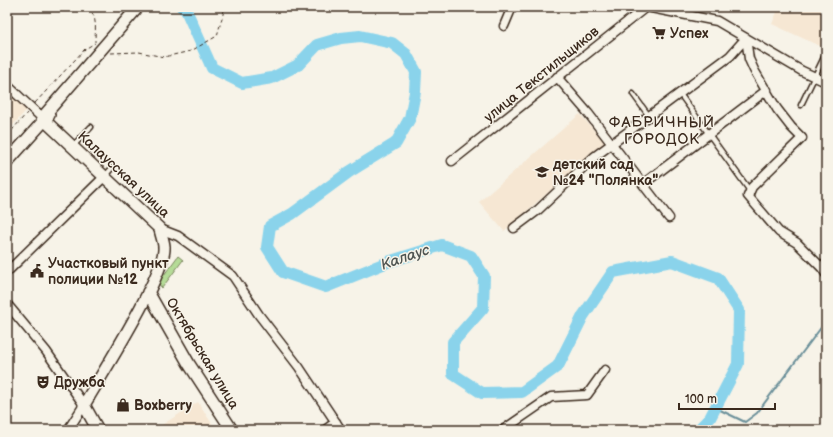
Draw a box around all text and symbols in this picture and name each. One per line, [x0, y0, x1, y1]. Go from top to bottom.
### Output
street label: улица Текстильщиков [480, 22, 603, 126]
supermarket icon: Успех [651, 25, 667, 41]
place label: Успех [670, 25, 709, 42]
district label: ФАБРИЧНЫЙ ГОРОДОК [609, 113, 715, 149]
street label: Калаусская улица [74, 127, 174, 222]
place label: детский сад №24 "Полянка" [552, 156, 658, 189]
school or university icon: детский сад №24 "Полянка" [534, 164, 550, 180]
water label: Калаус [378, 240, 433, 275]
place label: Участковый пункт полиции №12 [48, 255, 169, 288]
public building icon: Участковый пункт полиции №12 [29, 263, 45, 279]
street label: Октябрьская улица [163, 294, 243, 413]
theatre icon: Дружба [35, 374, 51, 390]
place label: Дружба [54, 374, 106, 391]
scale bar [679, 385, 775, 411]
text: 100 m [685, 392, 717, 407]
shop icon: Boxberry [115, 397, 131, 413]
place label: Boxberry [134, 397, 193, 414]

